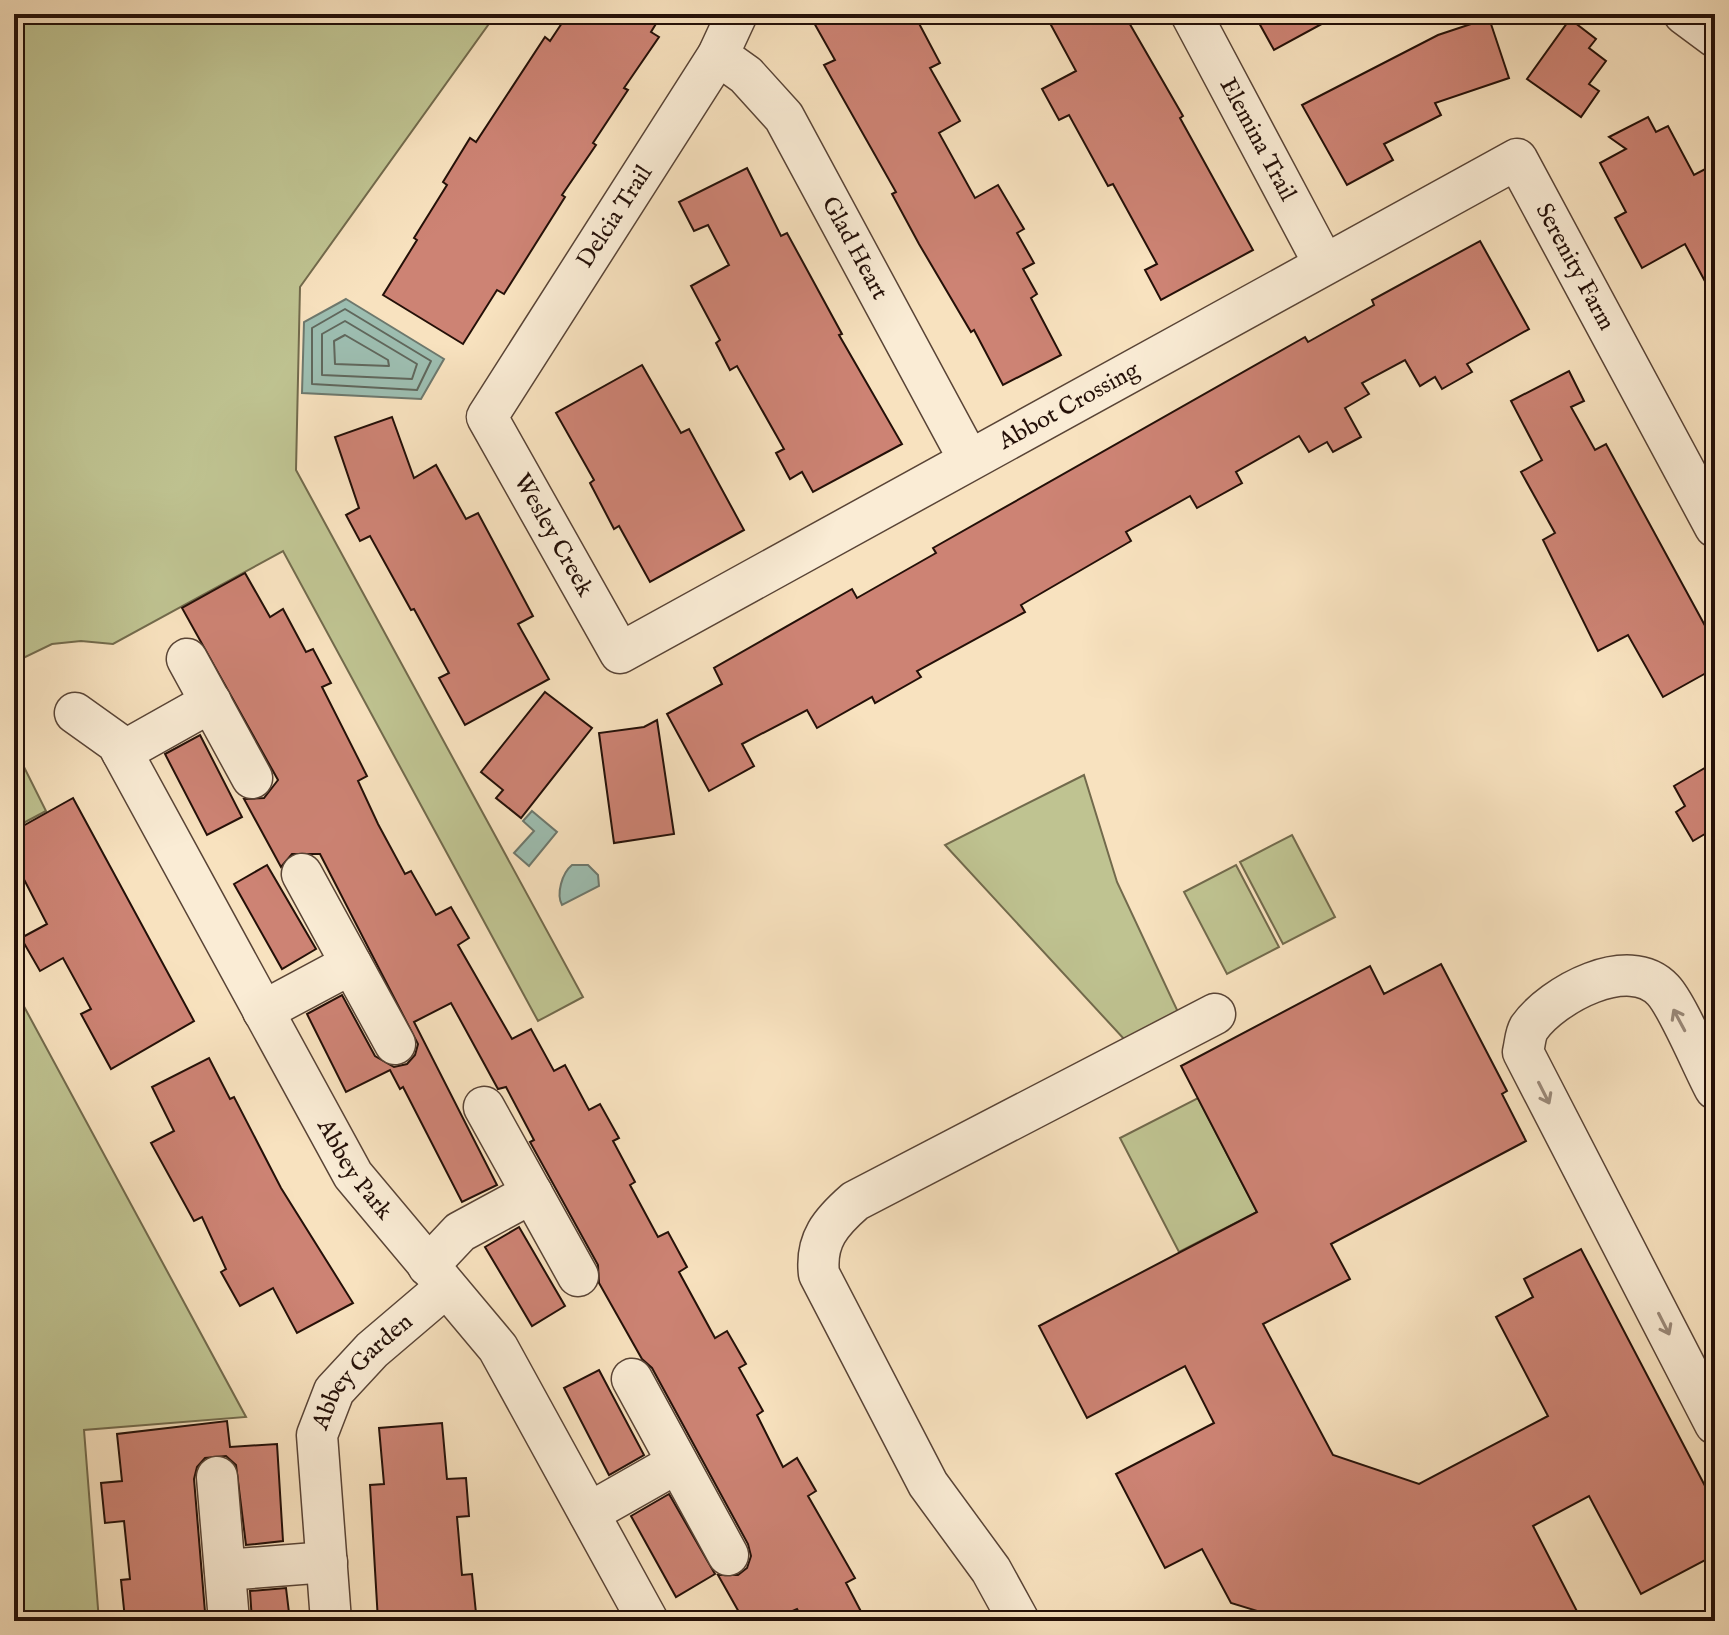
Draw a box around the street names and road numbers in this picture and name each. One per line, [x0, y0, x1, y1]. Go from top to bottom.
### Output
street label: Elemina Trail [1212, 72, 1303, 207]
street label: Delcia Trail [570, 159, 660, 274]
street label: Glad Heart [814, 191, 895, 305]
street label: Serenity Farm [1528, 198, 1622, 336]
street label: Abbot Crossing [992, 354, 1146, 458]
street label: Wesley Creek [506, 468, 601, 602]
street label: Abbey Park [309, 1113, 400, 1226]
street label: Abbey Garden [305, 1306, 419, 1435]

